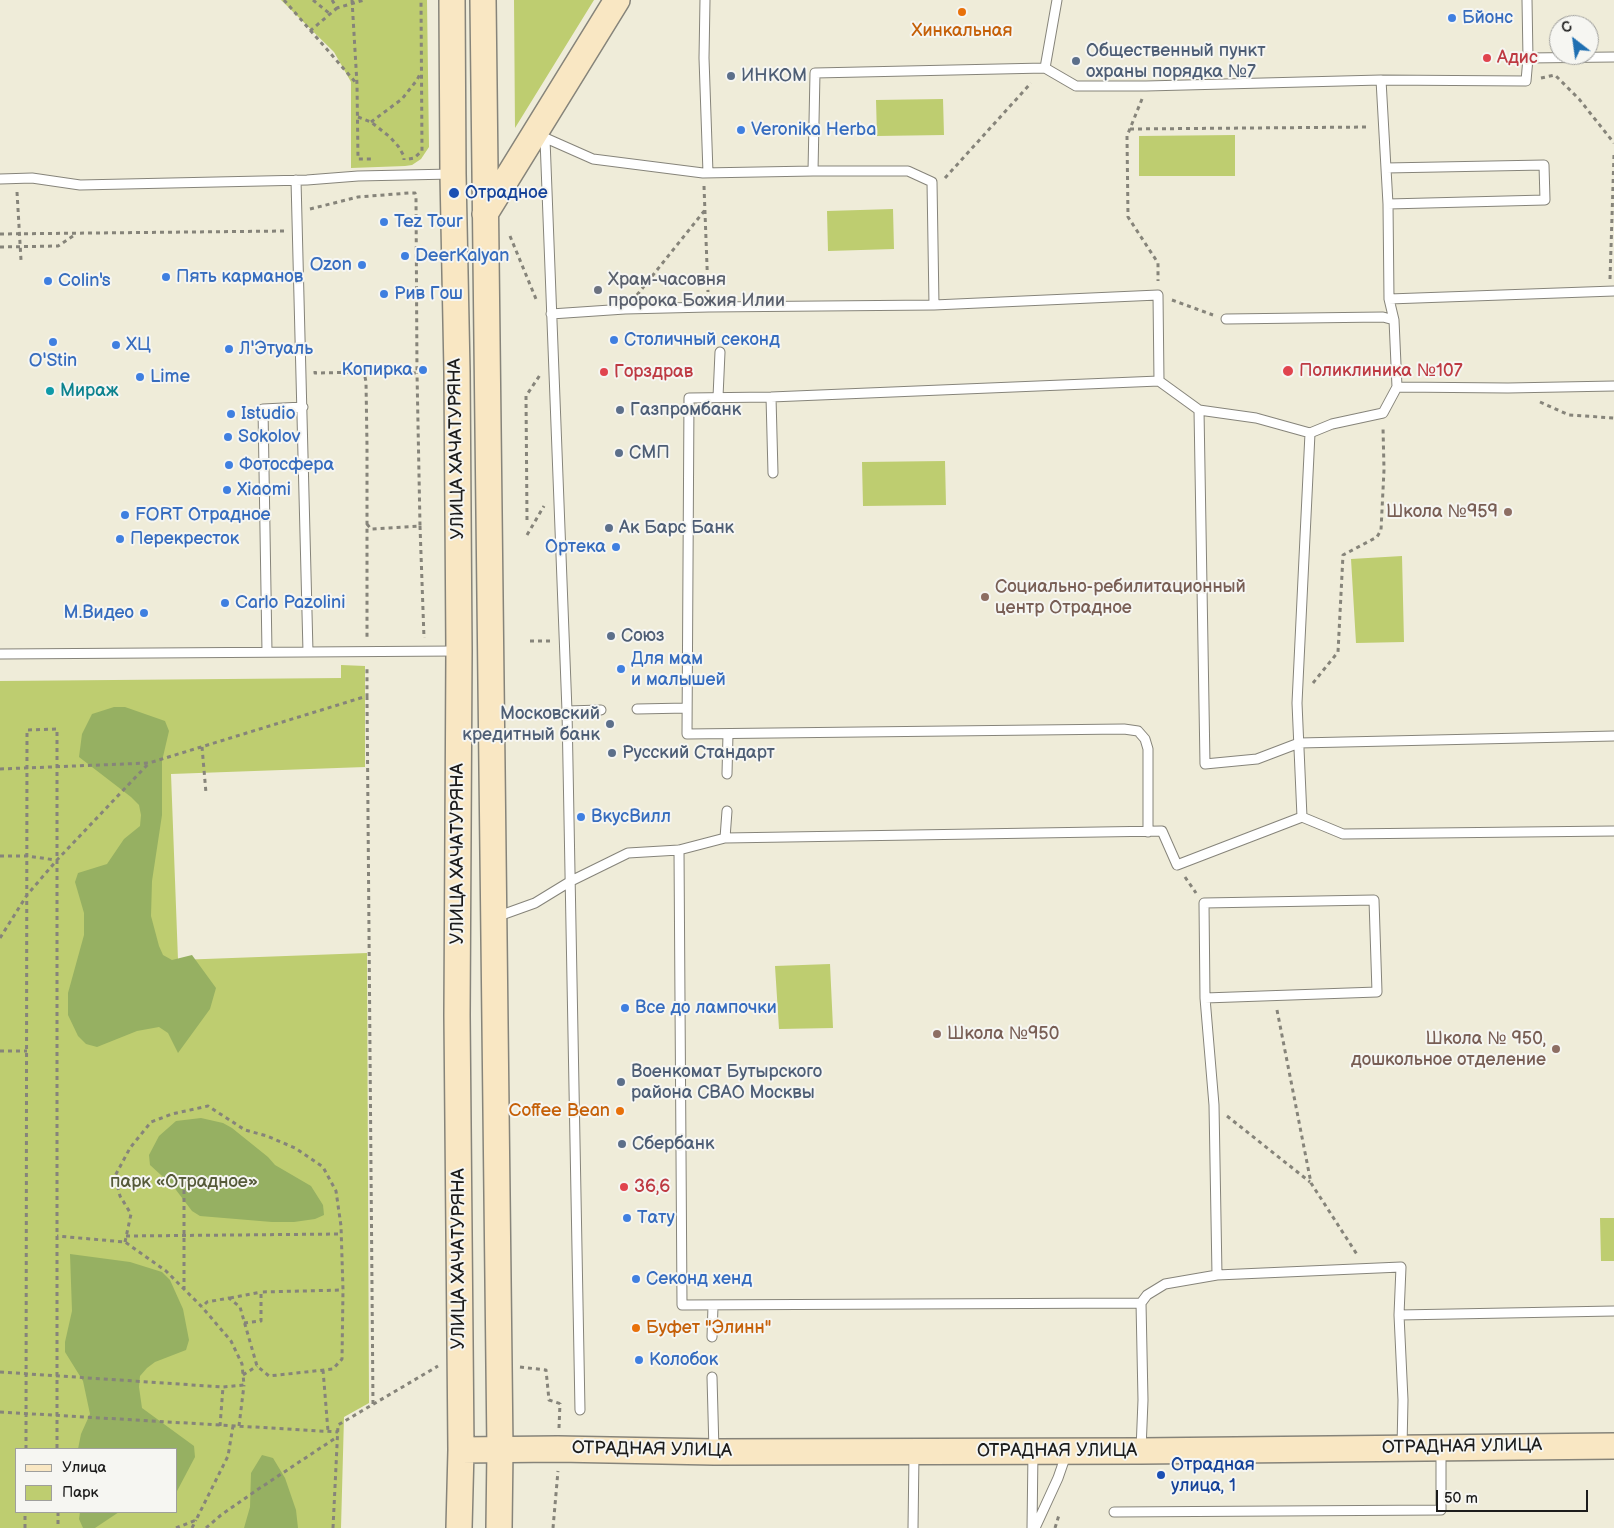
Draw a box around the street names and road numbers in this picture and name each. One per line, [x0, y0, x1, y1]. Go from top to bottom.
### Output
street label: УЛИЦА ХАЧАТУРЯНА [445, 358, 469, 540]
street label: УЛИЦА ХАЧАТУРЯНА [447, 763, 469, 945]
street label: УЛИЦА ХАЧАТУРЯНА [448, 1168, 470, 1350]
street label: ОТРАДНАЯ УЛИЦА [1382, 1435, 1542, 1459]
street label: ОТРАДНАЯ УЛИЦА [572, 1438, 732, 1462]
street label: ОТРАДНАЯ УЛИЦА [977, 1440, 1137, 1462]

